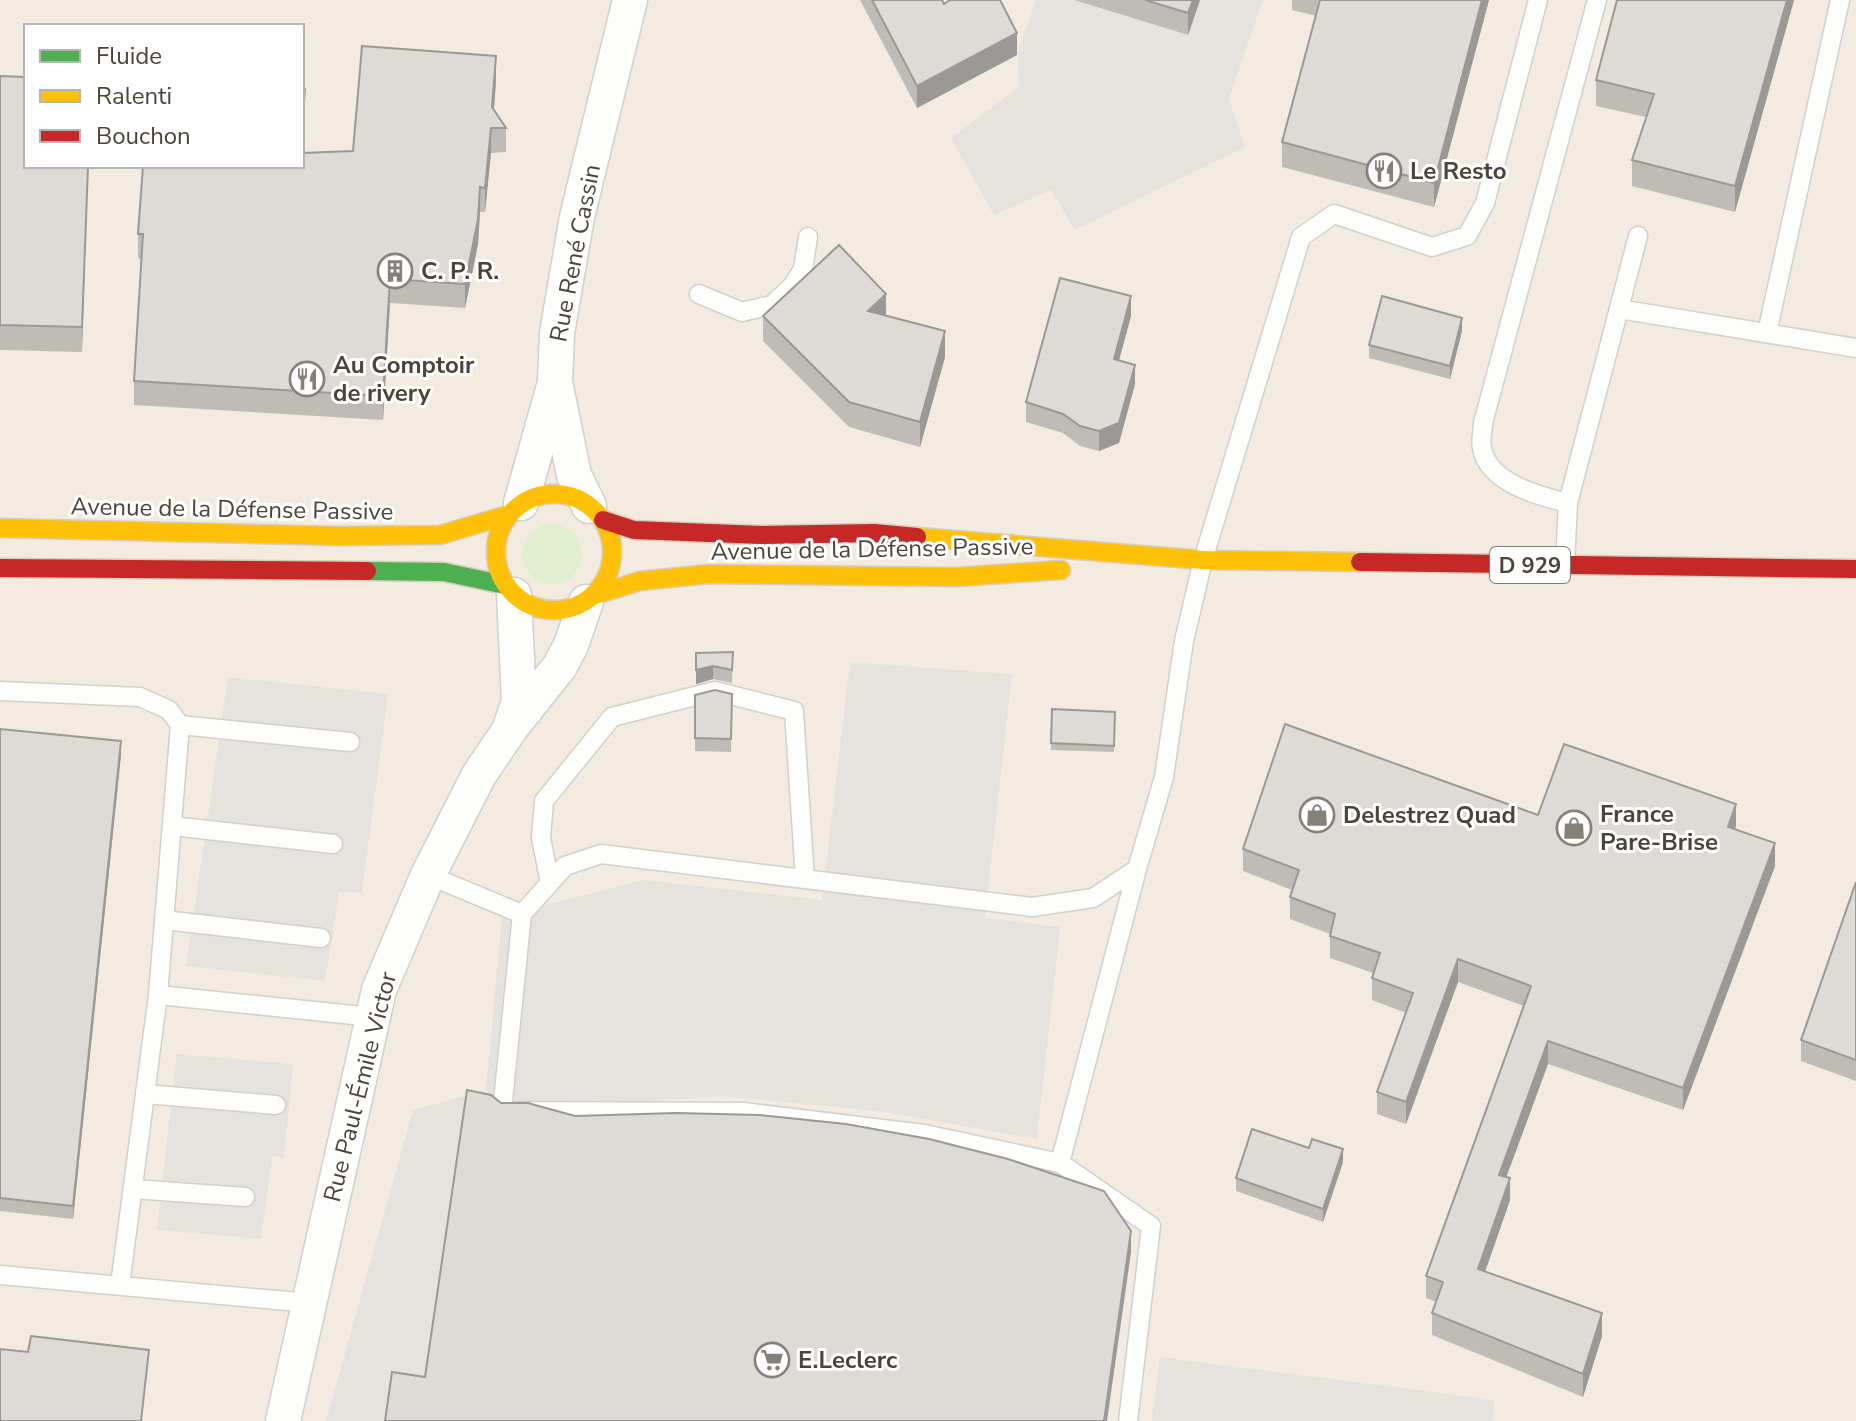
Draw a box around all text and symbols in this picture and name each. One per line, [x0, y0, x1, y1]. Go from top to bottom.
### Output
legend [24, 24, 304, 168]
text: Fluide [96, 40, 162, 72]
text: Ralenti [96, 80, 172, 112]
text: Bouchon [96, 120, 191, 152]
restaurant icon: Le Resto [1365, 152, 1403, 190]
place label: Le Resto [1410, 155, 1507, 187]
street label: Rue René Cassin [542, 161, 608, 345]
building icon: C. P. R. [376, 252, 414, 290]
place label: C. P. R. [421, 255, 499, 287]
place label: Au Comptoir de rivery [333, 349, 475, 409]
restaurant icon: Au Comptoir de rivery [288, 360, 326, 398]
street label: Avenue de la Défense Passive [70, 490, 394, 528]
street label: Avenue de la Défense Passive [710, 530, 1034, 568]
road number: D 929 [1490, 547, 1570, 583]
shop icon: Delestrez Quad [1298, 796, 1336, 834]
place label: France Pare-Brise [1600, 798, 1718, 858]
place label: Delestrez Quad [1343, 799, 1516, 831]
shop icon: France Pare-Brise [1555, 809, 1593, 847]
street label: Rue Paul-Émile Victor [316, 968, 404, 1205]
supermarket icon: E.Leclerc [753, 1341, 791, 1379]
place label: E.Leclerc [798, 1344, 898, 1376]

